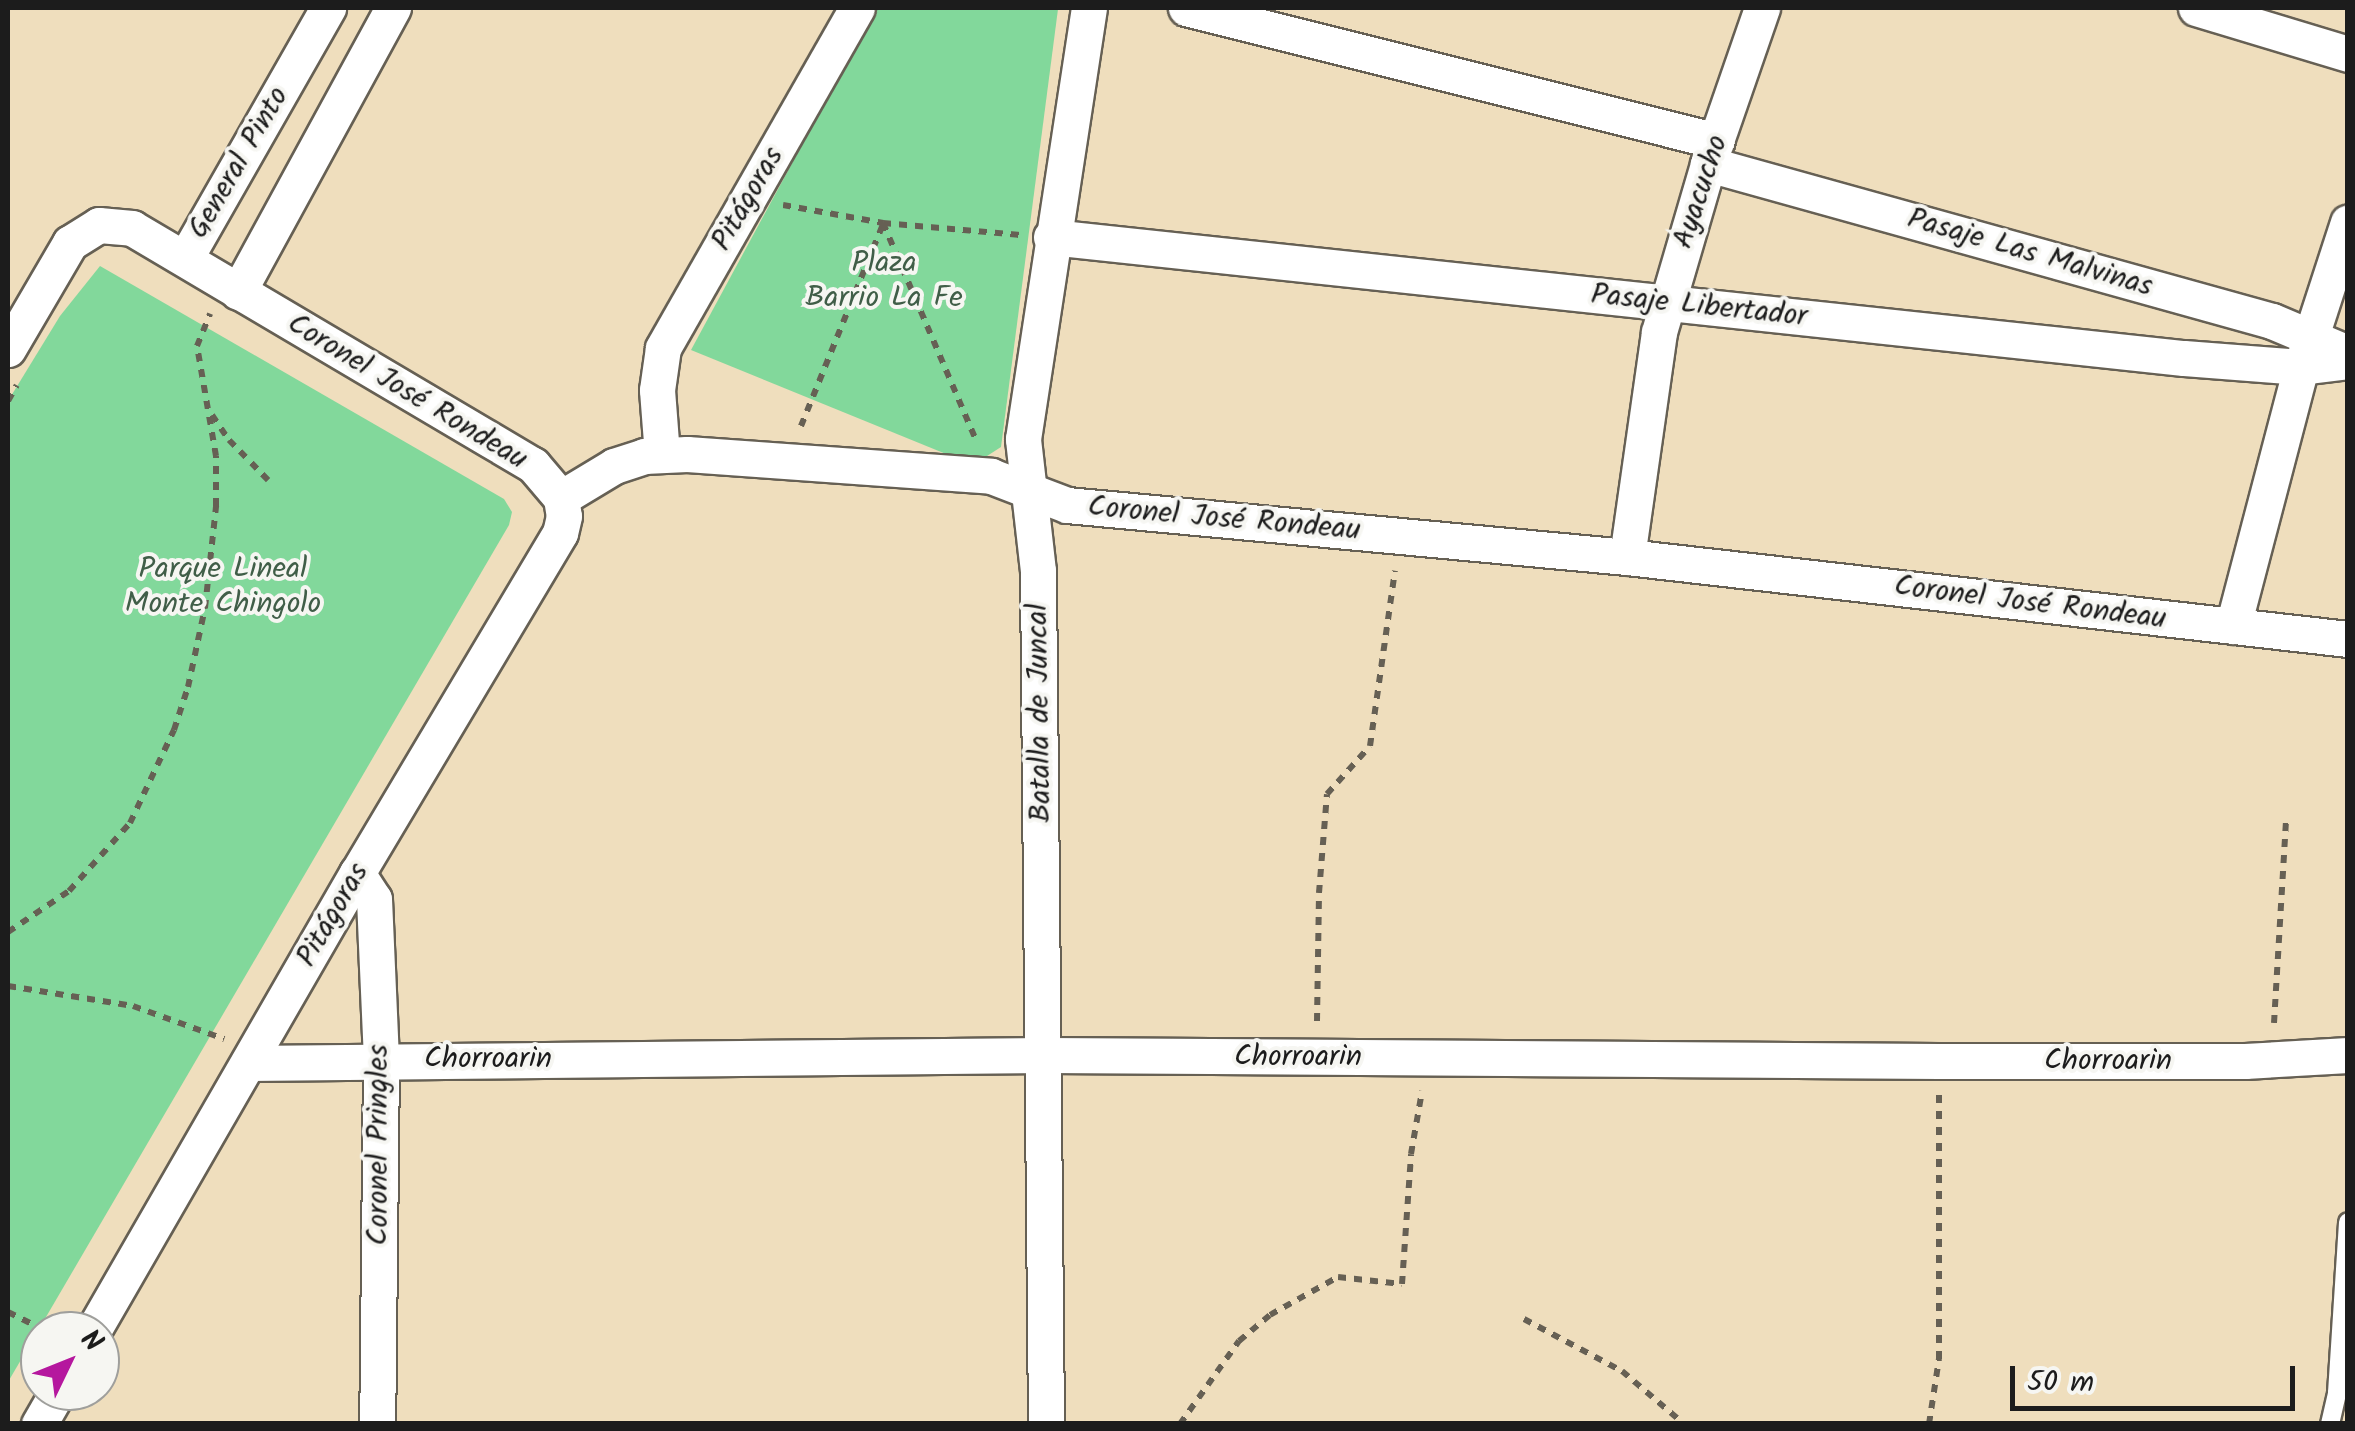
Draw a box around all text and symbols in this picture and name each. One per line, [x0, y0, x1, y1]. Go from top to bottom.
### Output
street label: General Pinto [181, 81, 297, 245]
street label: Ayacucho [1666, 131, 1736, 253]
street label: Pitágoras [704, 141, 792, 257]
street label: Pasaje Las Malvinas [1903, 201, 2157, 305]
park label: Plaza Barrio La Fe [805, 245, 963, 316]
street label: Pasaje Libertador [1589, 277, 1809, 335]
street label: Coronel José Rondeau [280, 306, 534, 478]
street label: Coronel José Rondeau [1086, 489, 1362, 549]
park label: Parque Lineal Monte Chingolo [125, 551, 321, 622]
street label: Coronel José Rondeau [1892, 568, 2168, 638]
street label: Batalla de Juncal [1020, 603, 1060, 823]
street label: Pitágoras [289, 857, 377, 973]
street label: Chorroarin [1234, 1039, 1362, 1075]
street label: Chorroarin [424, 1041, 552, 1077]
street label: Chorroarin [2044, 1043, 2172, 1079]
street label: Coronel Pringles [361, 1044, 397, 1246]
north arrow [20, 1311, 120, 1411]
text: N [68, 1320, 113, 1363]
scale bar [2015, 1346, 2300, 1408]
text: 50 m [2027, 1359, 2094, 1407]

